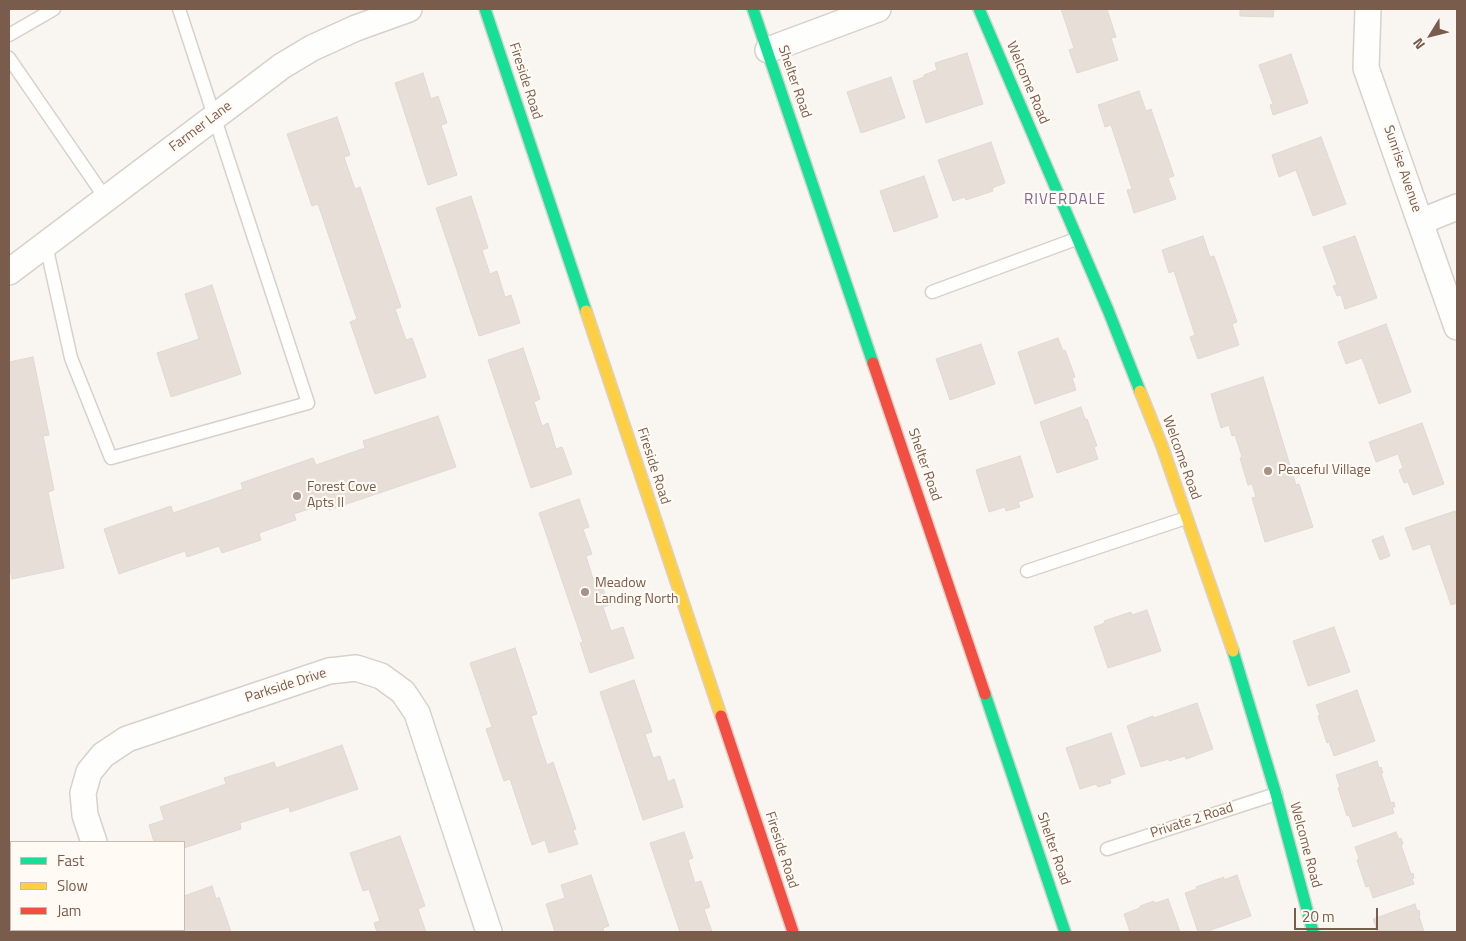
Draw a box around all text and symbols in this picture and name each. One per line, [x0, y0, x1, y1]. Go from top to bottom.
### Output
north arrow [1406, 10, 1456, 60]
text: N [1407, 34, 1430, 54]
street label: Welcome Road [1002, 39, 1052, 127]
street label: Fireside Road [505, 41, 545, 121]
street label: Shelter Road [774, 44, 814, 120]
street label: Farmer Lane [166, 98, 236, 156]
street label: Sunrise Avenue [1379, 123, 1425, 215]
district label: RIVERDALE [1023, 191, 1107, 209]
street label: Welcome Road [1158, 414, 1204, 502]
street label: Fireside Road [633, 426, 673, 506]
street label: Shelter Road [904, 427, 944, 503]
place label: Peaceful Village [1278, 463, 1371, 479]
marker: Peaceful Village [1262, 465, 1274, 477]
place label: Forest Cove Apts II [307, 480, 376, 512]
marker: Forest Cove Apts II [291, 490, 303, 502]
place label: Meadow Landing North [595, 576, 679, 608]
marker: Meadow Landing North [579, 586, 591, 598]
street label: Parkside Drive [243, 665, 329, 707]
street label: Private 2 Road [1148, 800, 1236, 842]
street label: Welcome Road [1285, 800, 1325, 890]
street label: Fireside Road [761, 810, 801, 890]
street label: Shelter Road [1033, 811, 1073, 887]
legend [10, 841, 185, 931]
text: Fast [57, 849, 84, 872]
text: Slow [57, 874, 88, 897]
scale bar [1296, 898, 1380, 930]
text: Jam [57, 899, 81, 922]
text: 20 m [1302, 905, 1335, 928]

